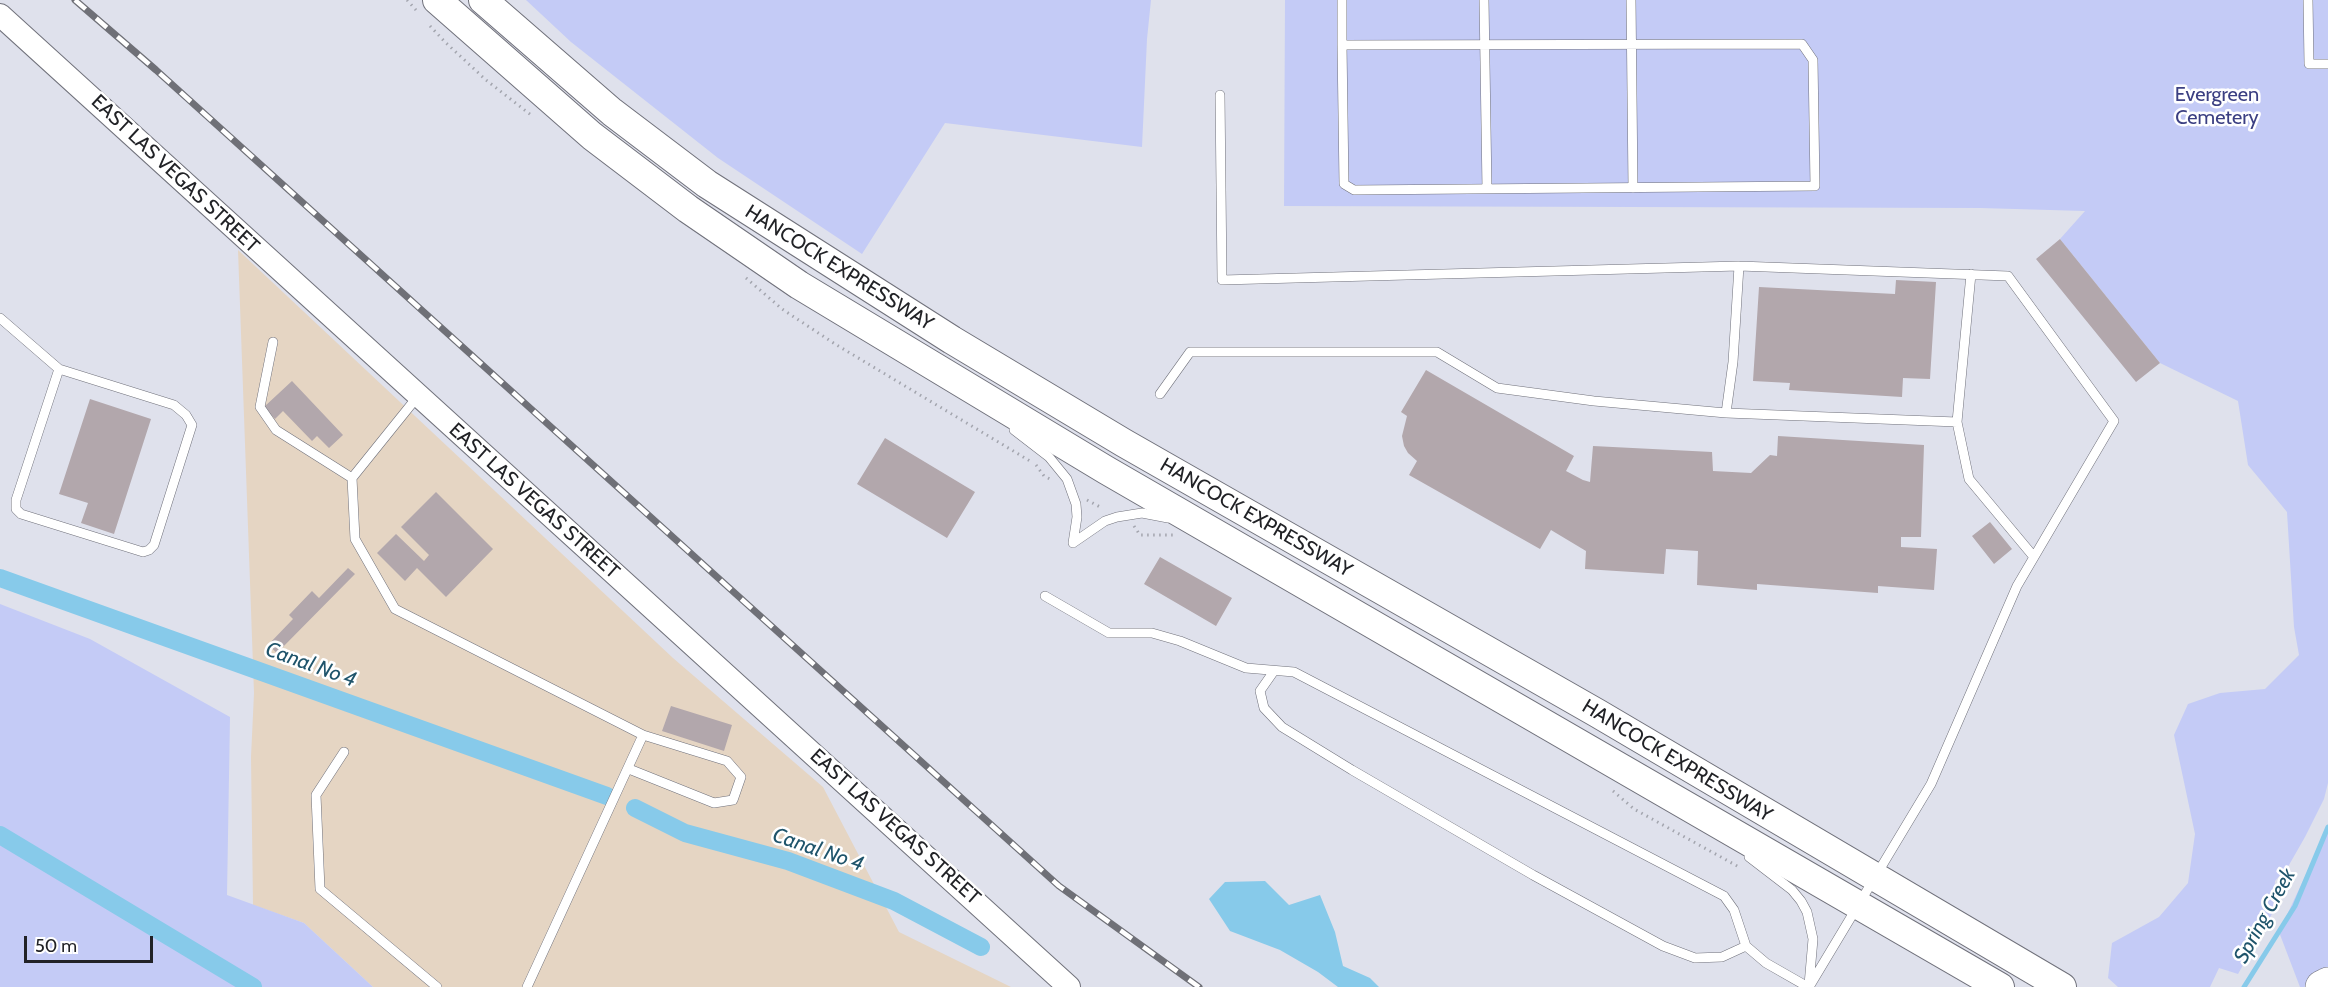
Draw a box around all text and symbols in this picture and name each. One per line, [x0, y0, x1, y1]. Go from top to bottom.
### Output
park label: Evergreen Cemetery [2175, 83, 2259, 130]
street label: EAST LAS VEGAS STREET [86, 90, 264, 258]
street label: HANCOCK EXPRESSWAY [740, 200, 938, 336]
street label: EAST LAS VEGAS STREET [444, 418, 624, 584]
street label: HANCOCK EXPRESSWAY [1156, 453, 1356, 583]
water label: Canal No 4 [262, 637, 360, 693]
street label: HANCOCK EXPRESSWAY [1578, 695, 1776, 827]
street label: EAST LAS VEGAS STREET [805, 744, 985, 910]
water label: Canal No 4 [769, 823, 867, 877]
water label: Spring Creek [2229, 864, 2301, 968]
scale bar [27, 924, 156, 962]
text: 50 m [35, 935, 77, 957]

